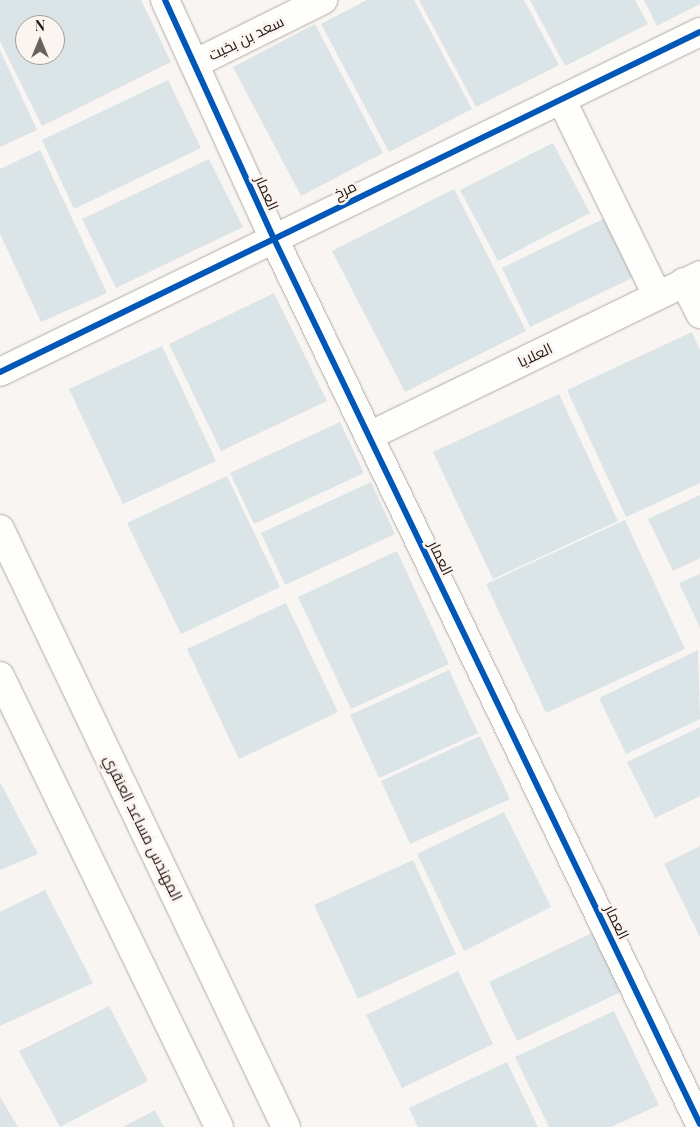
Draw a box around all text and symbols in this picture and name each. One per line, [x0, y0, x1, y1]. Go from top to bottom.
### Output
street label: سعد بن بخيت [205, 12, 287, 64]
north arrow [15, 15, 65, 65]
text: N [35, 16, 45, 35]
street label: العمار [251, 173, 283, 213]
street label: مرخ [331, 177, 359, 203]
street label: العلايا [515, 339, 555, 371]
street label: العمار [425, 538, 457, 578]
street label: المهندس مساعد العنقري [100, 752, 186, 904]
street label: العمار [601, 902, 633, 942]

